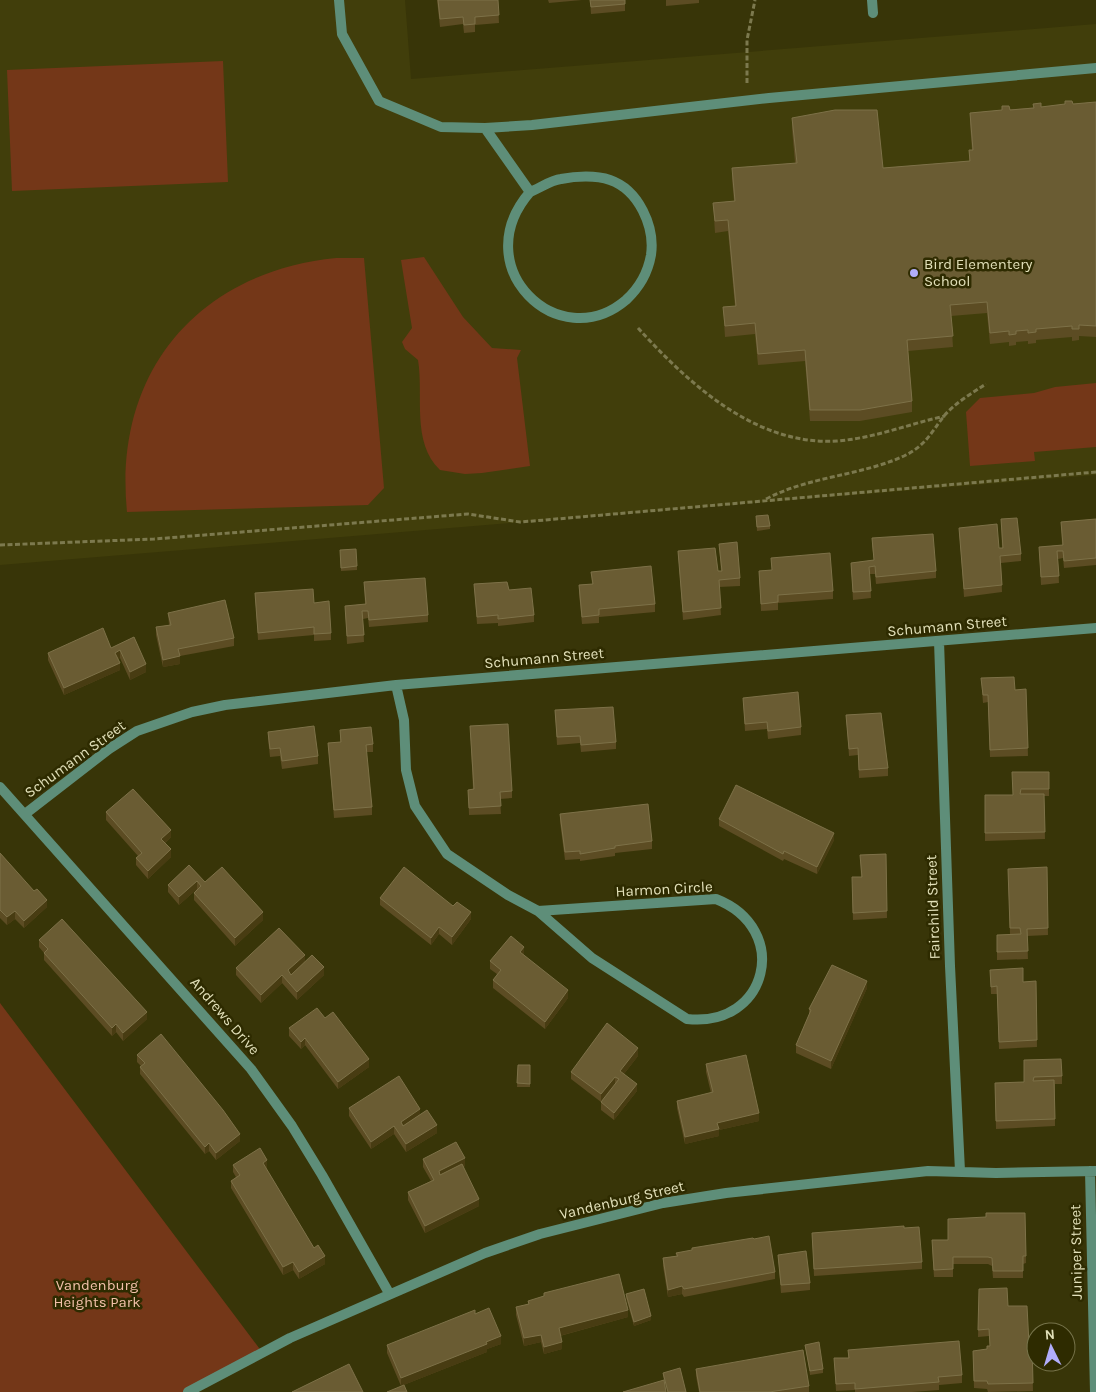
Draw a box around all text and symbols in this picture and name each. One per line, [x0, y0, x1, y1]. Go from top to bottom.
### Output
place label: Bird Elementery School [924, 255, 1033, 290]
marker: Bird Elementery School [908, 267, 920, 279]
street label: Schumann Street [886, 612, 1008, 640]
street label: Schumann Street [483, 644, 605, 672]
street label: Schumann Street [21, 716, 129, 802]
street label: Fairchild Street [922, 854, 944, 960]
street label: Harmon Circle [615, 877, 713, 901]
street label: Andrews Drive [186, 973, 264, 1059]
street label: Vandenburg Street [558, 1177, 686, 1223]
street label: Juniper Street [1066, 1204, 1086, 1300]
park label: Vandenburg Heights Park [53, 1276, 141, 1311]
north arrow [1026, 1322, 1076, 1372]
text: N [1044, 1326, 1056, 1343]

